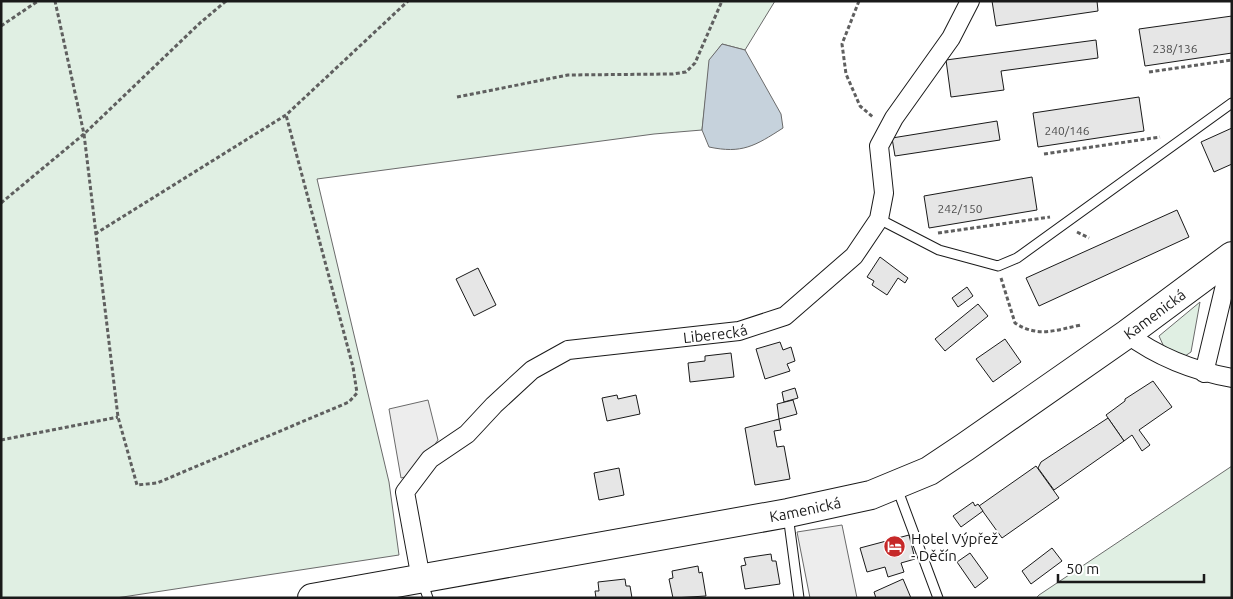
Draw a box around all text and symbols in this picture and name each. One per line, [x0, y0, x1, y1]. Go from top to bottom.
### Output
house number: 238/136 [1152, 42, 1198, 55]
house number: 240/146 [1044, 124, 1090, 137]
house number: 242/150 [937, 202, 983, 215]
street label: Kamenická [1120, 285, 1188, 342]
street label: Liberecká [682, 320, 749, 346]
street label: Kamenická [768, 493, 842, 525]
place label: Hotel Výpřež - Děčín [911, 530, 998, 564]
hotel icon: Hotel Výpřež - Děčín [883, 535, 907, 559]
scale bar [1058, 552, 1204, 584]
text: 50 m [1066, 560, 1099, 577]

